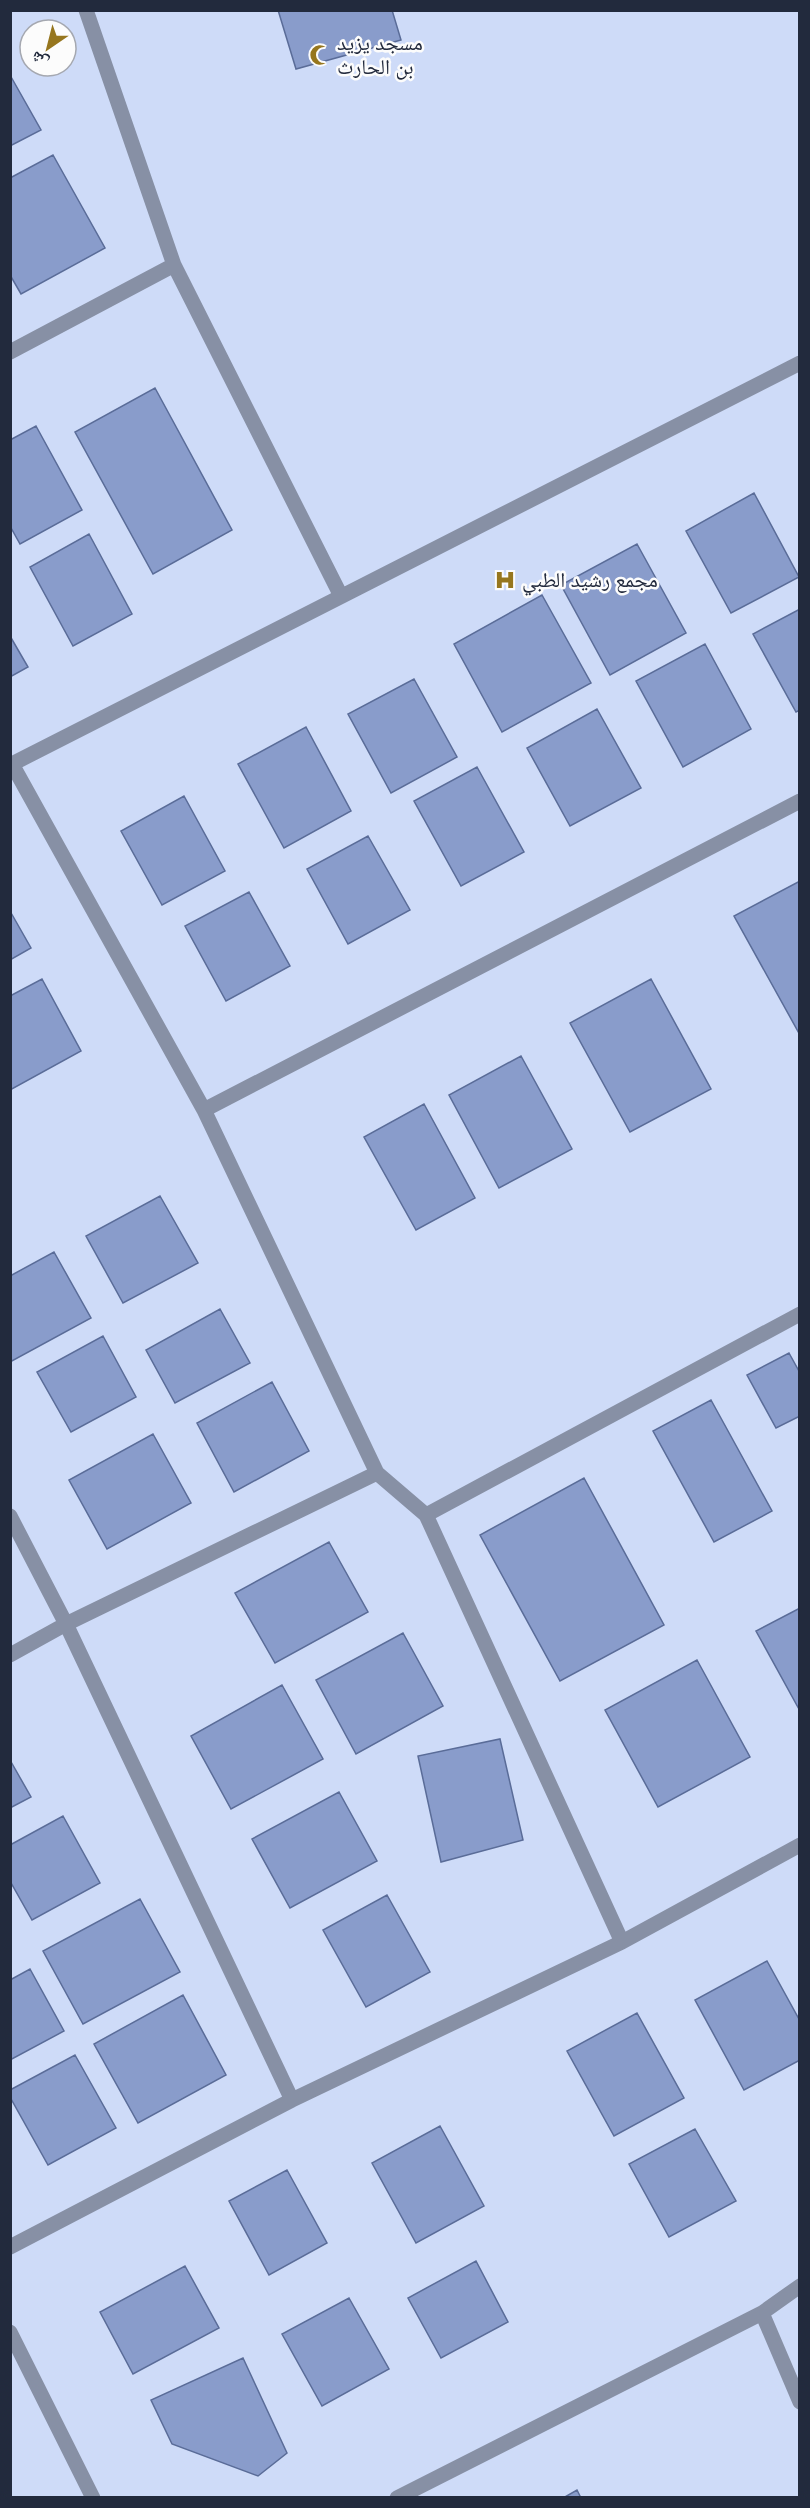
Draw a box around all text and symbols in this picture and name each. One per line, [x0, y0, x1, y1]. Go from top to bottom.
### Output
north arrow [18, 18, 78, 78]
place label: مسجد يزيد بن الحارث [337, 31, 423, 80]
mosque icon: مسجد يزيد بن الحارث [308, 43, 332, 67]
text: ش [27, 46, 53, 73]
hospital icon: مجمع رشيد الطبي [493, 568, 517, 592]
place label: مجمع رشيد الطبي [522, 568, 658, 596]

